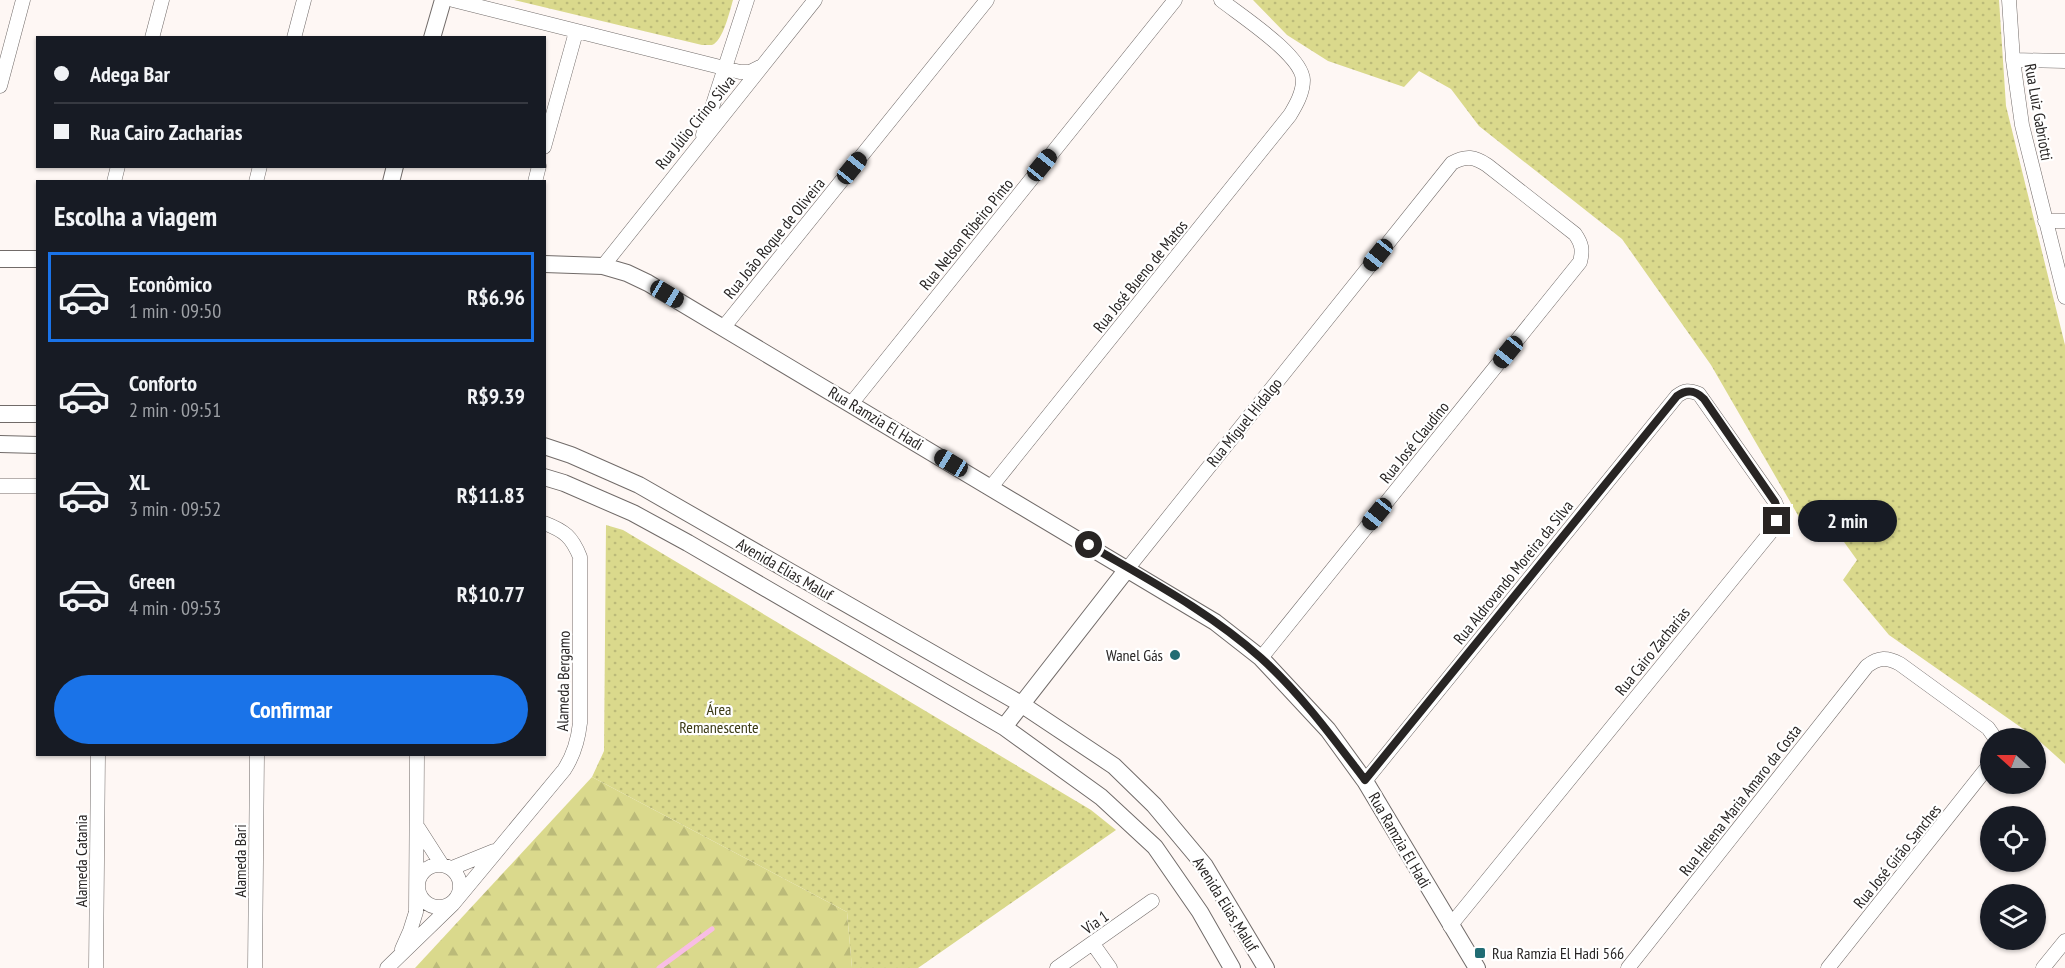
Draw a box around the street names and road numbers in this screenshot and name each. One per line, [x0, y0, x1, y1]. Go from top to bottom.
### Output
street label: Rua Luiz Gabriotti [2021, 62, 2057, 162]
street label: Rua Júlio Cirino Silva [651, 71, 739, 173]
street label: Rua João Roque de Oliveira [719, 174, 829, 302]
street label: Rua Nelson Ribeiro Pinto [915, 174, 1017, 294]
street label: Rua José Bueno de Matos [1088, 216, 1192, 336]
street label: Rua Miguel Hidalgo [1202, 373, 1286, 470]
street label: Rua Ramzia El Hadi [825, 382, 927, 454]
street label: Rua José Claudino [1375, 397, 1453, 487]
street label: Rua Aldrovando Moreira da Silva [1449, 496, 1577, 648]
street label: Avenida Elias Maluf [733, 533, 837, 605]
street label: Rua Cairo Zacharias [1610, 603, 1694, 699]
street label: Alameda Bergamo [552, 630, 574, 731]
street label: Rua Helena Maria Amaro da Costa [1675, 720, 1805, 880]
street label: Rua Ramzia El Hadi [1365, 789, 1435, 891]
street label: Rua José Girão Sanches [1849, 800, 1945, 912]
street label: Alameda Catania [71, 815, 91, 907]
street label: Alameda Bari [230, 824, 250, 898]
street label: Avenida Elias Maluf [1189, 853, 1263, 956]
street label: Via 1 [1077, 906, 1112, 939]

